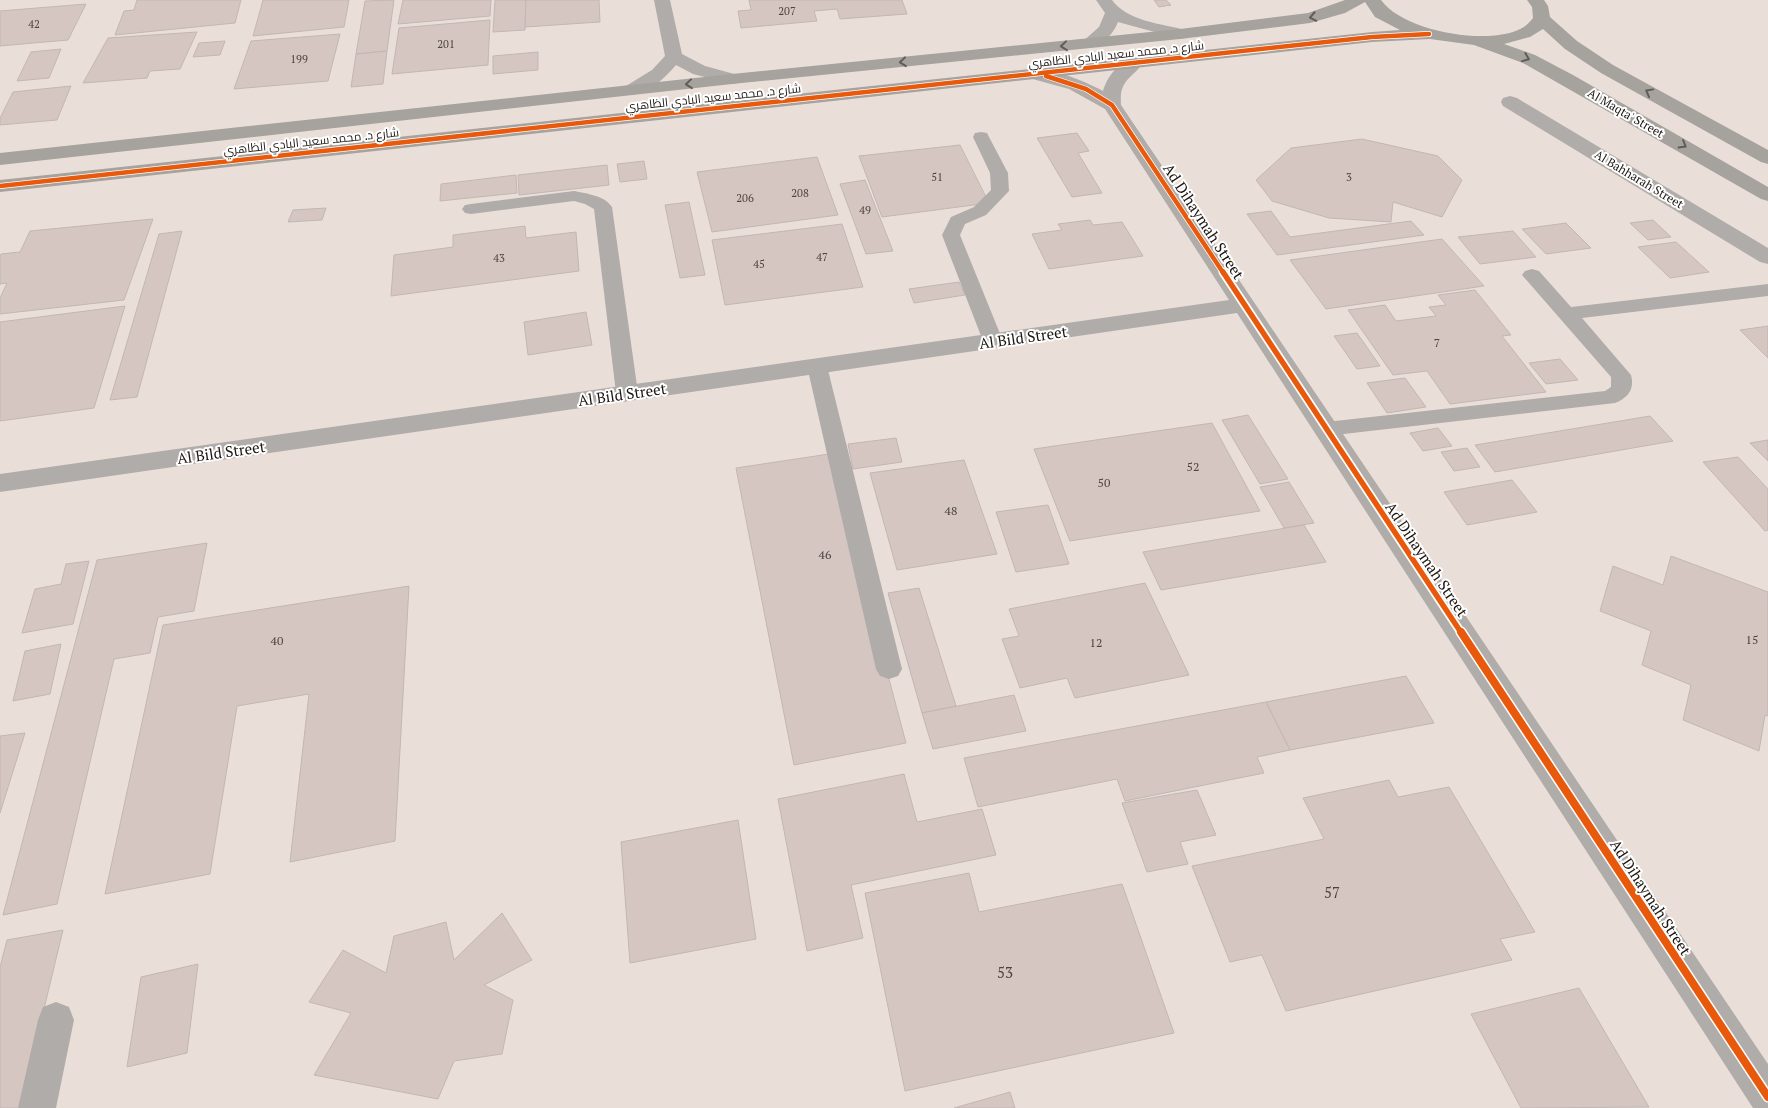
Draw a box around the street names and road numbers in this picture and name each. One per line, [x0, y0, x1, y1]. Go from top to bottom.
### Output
street label: شارع د. محمد سعيد البادي الظاهري [1027, 37, 1205, 74]
street label: شارع د. محمد سعيد البادي الظاهري [624, 80, 802, 117]
street label: Al Maqta' Street [1585, 85, 1667, 141]
street label: شارع د. محمد سعيد البادي الظاهري [222, 124, 400, 161]
street label: Al Bahharah Street [1592, 147, 1687, 212]
street label: Ad Dihaymah Street [1159, 159, 1249, 283]
street label: Al Bild Street [978, 321, 1069, 353]
street label: Al Bild Street [577, 378, 668, 410]
street label: Al Bild Street [176, 436, 267, 468]
street label: Ad Dihaymah Street [1381, 498, 1473, 621]
street label: Ad Dihaymah Street [1606, 835, 1696, 959]

